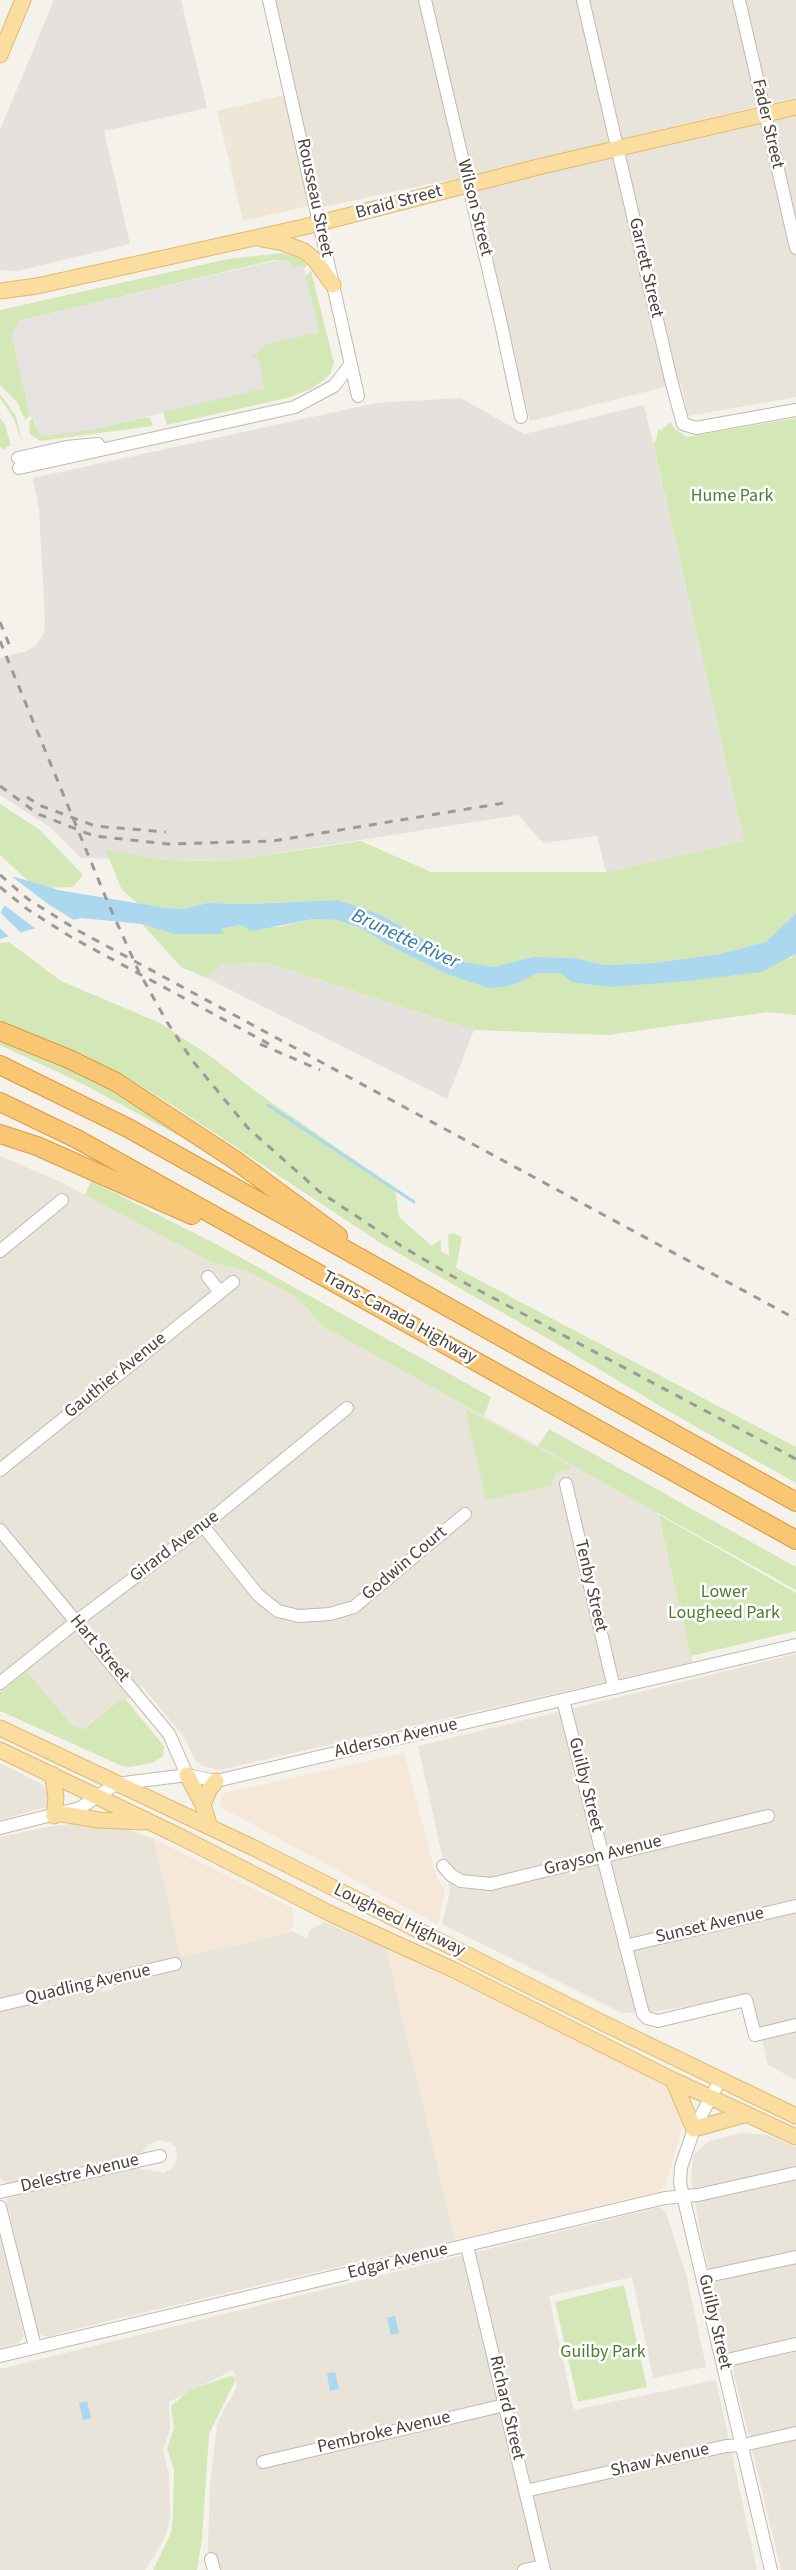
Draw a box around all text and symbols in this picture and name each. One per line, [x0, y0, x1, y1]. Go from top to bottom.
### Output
street label: Fader Street [746, 77, 788, 171]
street label: Rousseau Street [291, 137, 337, 259]
street label: Wilson Street [452, 157, 496, 259]
street label: Braid Street [353, 181, 445, 225]
street label: Garrett Street [623, 216, 667, 320]
park label: Hume Park [691, 486, 773, 508]
water label: Brunette River [347, 905, 463, 975]
street label: Trans-Canada Highway [318, 1267, 480, 1369]
street label: Gauthier Avenue [61, 1328, 171, 1424]
street label: Girard Avenue [126, 1507, 224, 1587]
street label: Godwin Court [358, 1522, 452, 1606]
street label: Tenby Street [569, 1538, 611, 1634]
park label: Lower Lougheed Park [668, 1582, 780, 1624]
street label: Hart Street [64, 1611, 134, 1687]
street label: Alderson Avenue [332, 1714, 460, 1764]
street label: Guilby Street [563, 1735, 607, 1835]
street label: Grayson Avenue [542, 1831, 664, 1881]
street label: Lougheed Highway [330, 1880, 468, 1962]
street label: Sunset Avenue [654, 1903, 766, 1949]
street label: Quadling Avenue [23, 1960, 153, 2010]
street label: Delestre Avenue [19, 2150, 141, 2198]
street label: Edgar Avenue [346, 2239, 450, 2285]
street label: Guilby Street [693, 2272, 735, 2372]
park label: Guilby Park [560, 2342, 646, 2364]
street label: Richard Street [483, 2354, 529, 2462]
street label: Pembroke Avenue [315, 2407, 453, 2459]
street label: Shaw Avenue [609, 2439, 711, 2483]

